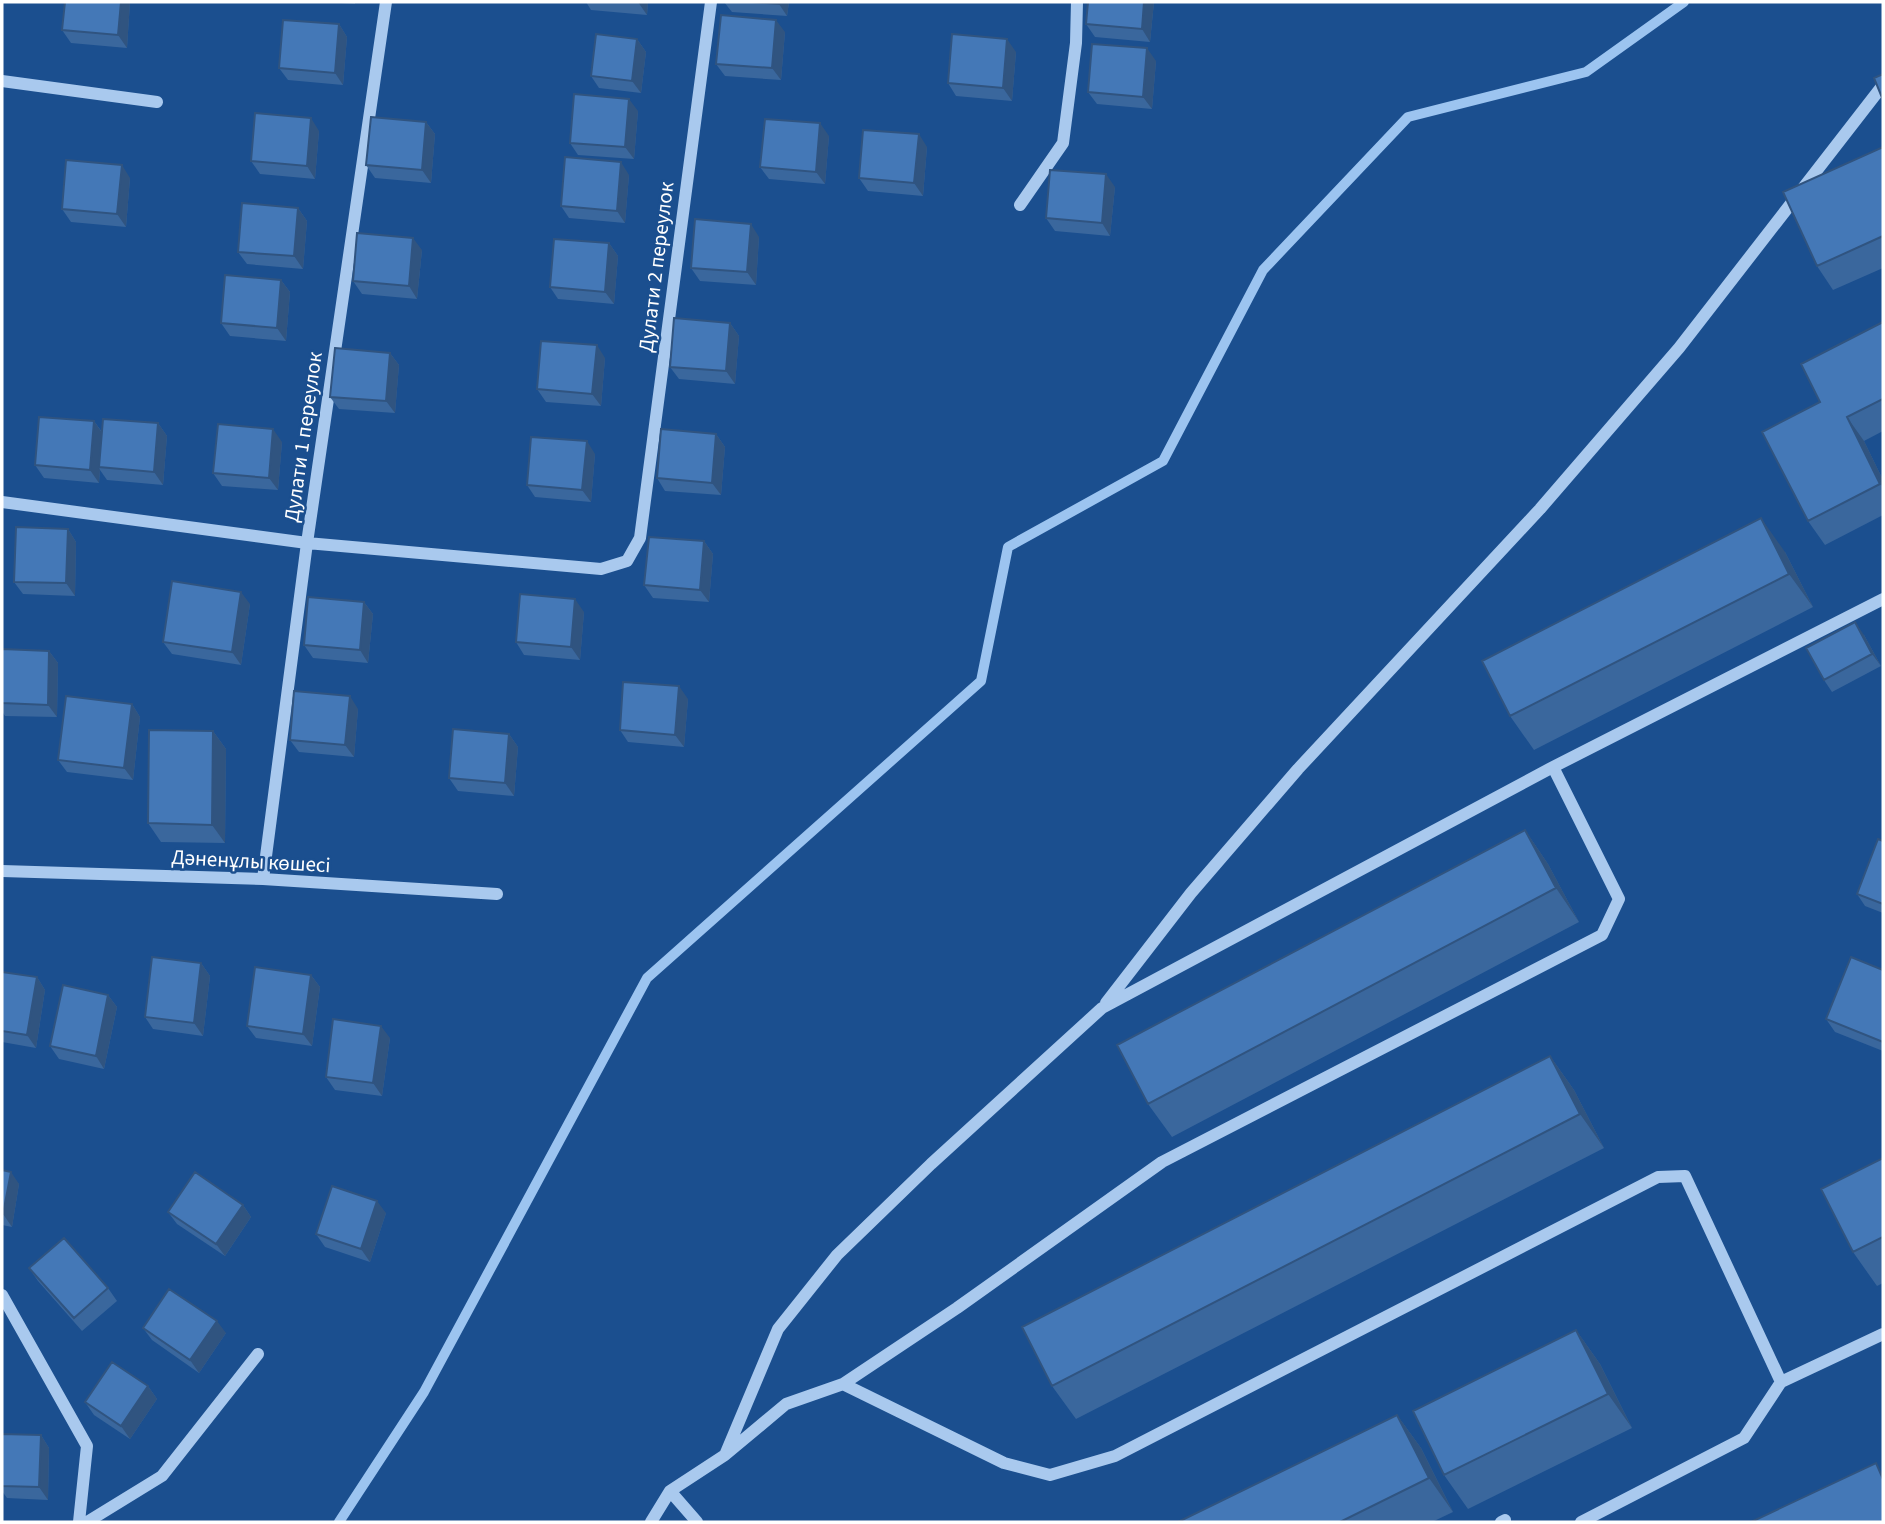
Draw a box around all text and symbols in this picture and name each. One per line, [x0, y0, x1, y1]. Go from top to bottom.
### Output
street label: Дулати 2 переулок [631, 179, 681, 354]
street label: Дулати 1 переулок [276, 349, 330, 524]
street label: Дәненұлы көшесі [171, 842, 331, 880]

